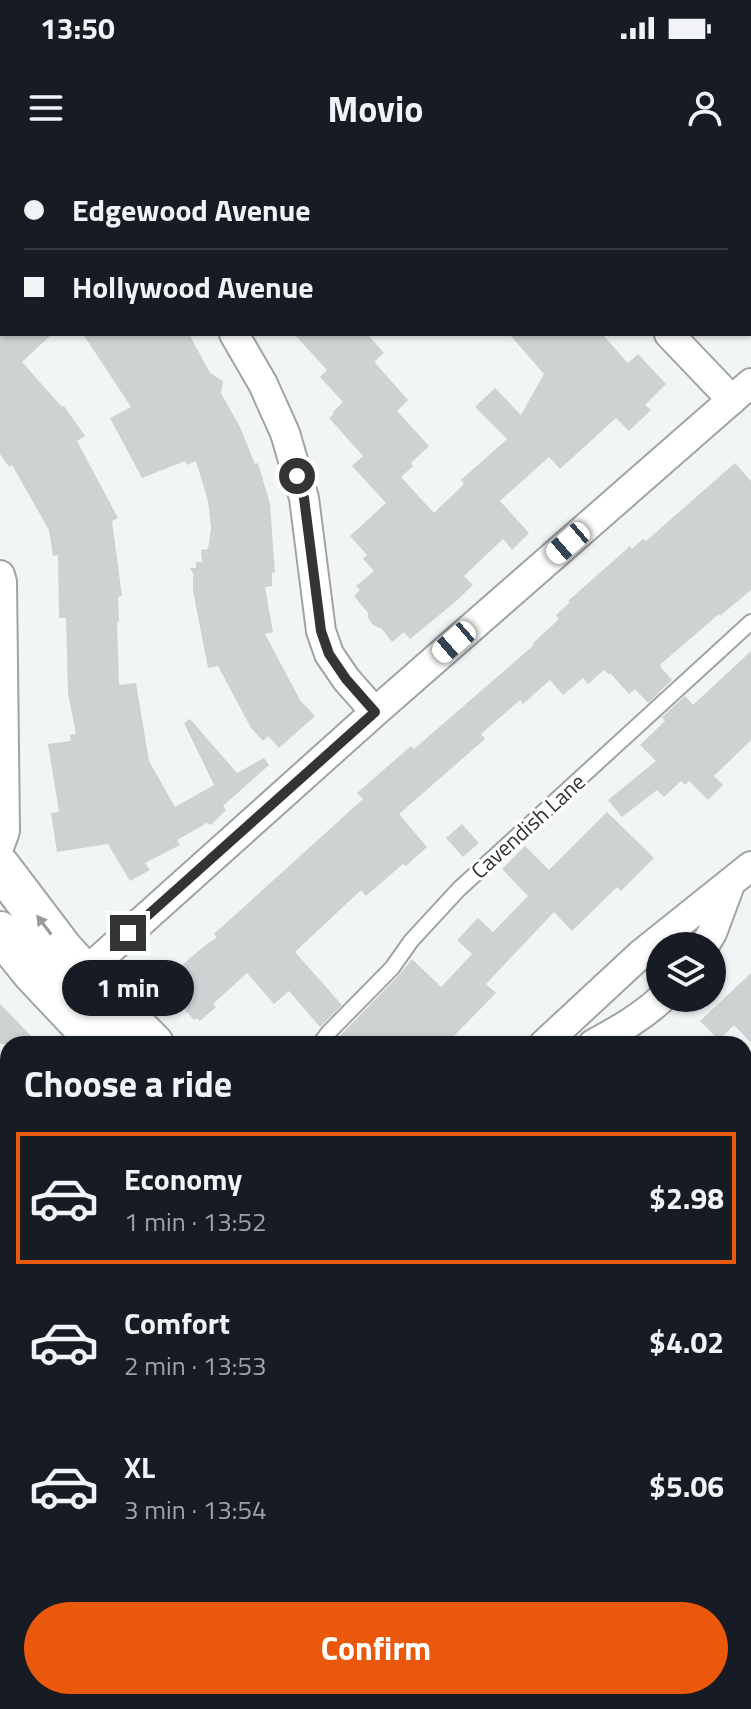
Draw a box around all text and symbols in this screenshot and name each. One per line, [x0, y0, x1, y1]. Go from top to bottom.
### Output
text: 13:50 [40, 5, 115, 51]
text: Movio [328, 81, 423, 136]
icon: menu [24, 86, 68, 130]
icon: person [683, 86, 727, 130]
text: Edgewood Avenue [72, 187, 311, 233]
text: Hollywood Avenue [72, 264, 314, 310]
route start [279, 458, 315, 494]
car [542, 518, 594, 568]
car [428, 617, 480, 667]
street label: Cavendish Lane [463, 765, 593, 887]
one-way arrow [36, 914, 52, 935]
route end [110, 915, 146, 951]
map controls [646, 932, 726, 1012]
button: layers [646, 932, 726, 1012]
callout: 1 min [62, 961, 194, 1017]
text: 1 min [96, 968, 160, 1007]
text: Choose a ride [24, 1056, 232, 1111]
text: Economy [124, 1156, 242, 1202]
icon: car [28, 1162, 100, 1234]
text: $2.98 [649, 1175, 724, 1221]
text: 1 min · 13:52 [124, 1202, 267, 1241]
text: Comfort [124, 1300, 230, 1346]
icon: car [28, 1306, 100, 1378]
text: $4.02 [649, 1319, 724, 1365]
text: 2 min · 13:53 [124, 1346, 267, 1385]
text: XL [124, 1444, 155, 1490]
icon: car [28, 1450, 100, 1522]
text: $5.06 [649, 1463, 724, 1509]
text: 3 min · 13:54 [124, 1490, 267, 1529]
button: Confirm [24, 1602, 728, 1694]

